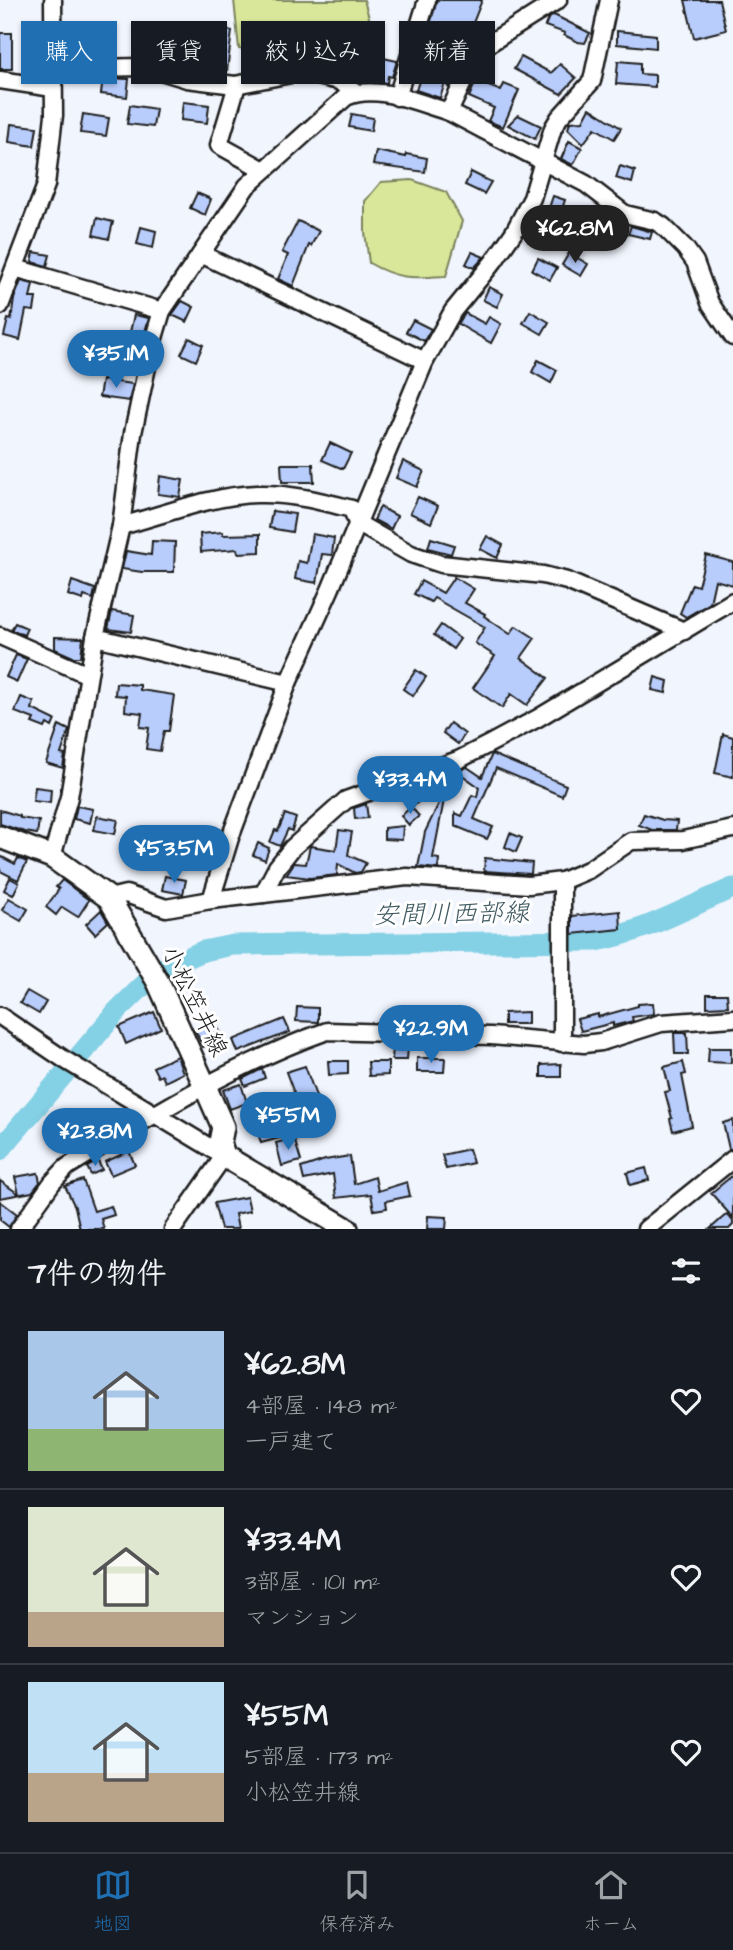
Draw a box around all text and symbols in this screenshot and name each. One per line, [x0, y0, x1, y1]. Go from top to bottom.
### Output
chip: 購入 [21, 21, 117, 84]
chip: 賃貸 [131, 21, 227, 84]
chip: 絞り込み [241, 21, 385, 84]
chip: 新着 [399, 21, 495, 84]
pin: ¥62.8M [518, 205, 632, 265]
text: ¥62.8M [536, 212, 614, 244]
pin: ¥35.1M [59, 330, 173, 390]
text: ¥35.1M [83, 337, 149, 369]
pin: ¥33.4M [353, 756, 467, 816]
text: ¥33.4M [373, 763, 447, 795]
pin: ¥53.5M [117, 826, 231, 885]
text: ¥53.5M [135, 832, 213, 864]
water label: 安間川西部線 [373, 895, 530, 933]
street label: 小松笠井線 [152, 940, 236, 1062]
pin: ¥22.9M [374, 1006, 488, 1065]
text: ¥22.9M [394, 1012, 468, 1044]
pin: ¥55M [247, 1092, 329, 1152]
text: ¥55M [256, 1099, 320, 1131]
pin: ¥23.8M [38, 1108, 152, 1168]
text: ¥23.8M [58, 1115, 132, 1147]
icon: filters [667, 1252, 705, 1290]
text: 7件の物件 [28, 1253, 166, 1295]
text: ¥62.8M [245, 1344, 346, 1386]
icon: home [84, 1359, 168, 1443]
icon: heart [667, 1382, 705, 1420]
text: 4部屋 · 148 m² [245, 1390, 398, 1422]
text: 一戸建て [245, 1426, 337, 1458]
text: ¥33.4M [245, 1520, 341, 1562]
icon: home [84, 1535, 168, 1619]
icon: heart [667, 1558, 705, 1596]
text: 3部屋 · 101 m² [245, 1566, 380, 1598]
text: マンション [245, 1602, 359, 1634]
text: ¥55M [245, 1695, 328, 1737]
icon: home [84, 1710, 168, 1794]
icon: heart [667, 1733, 705, 1771]
text: 5部屋 · 173 m² [245, 1741, 393, 1773]
text: 小松笠井線 [245, 1777, 360, 1809]
tab: 地図 [94, 1866, 132, 1938]
tab: 保存済み [319, 1866, 395, 1938]
tab: ホーム [583, 1866, 639, 1938]

